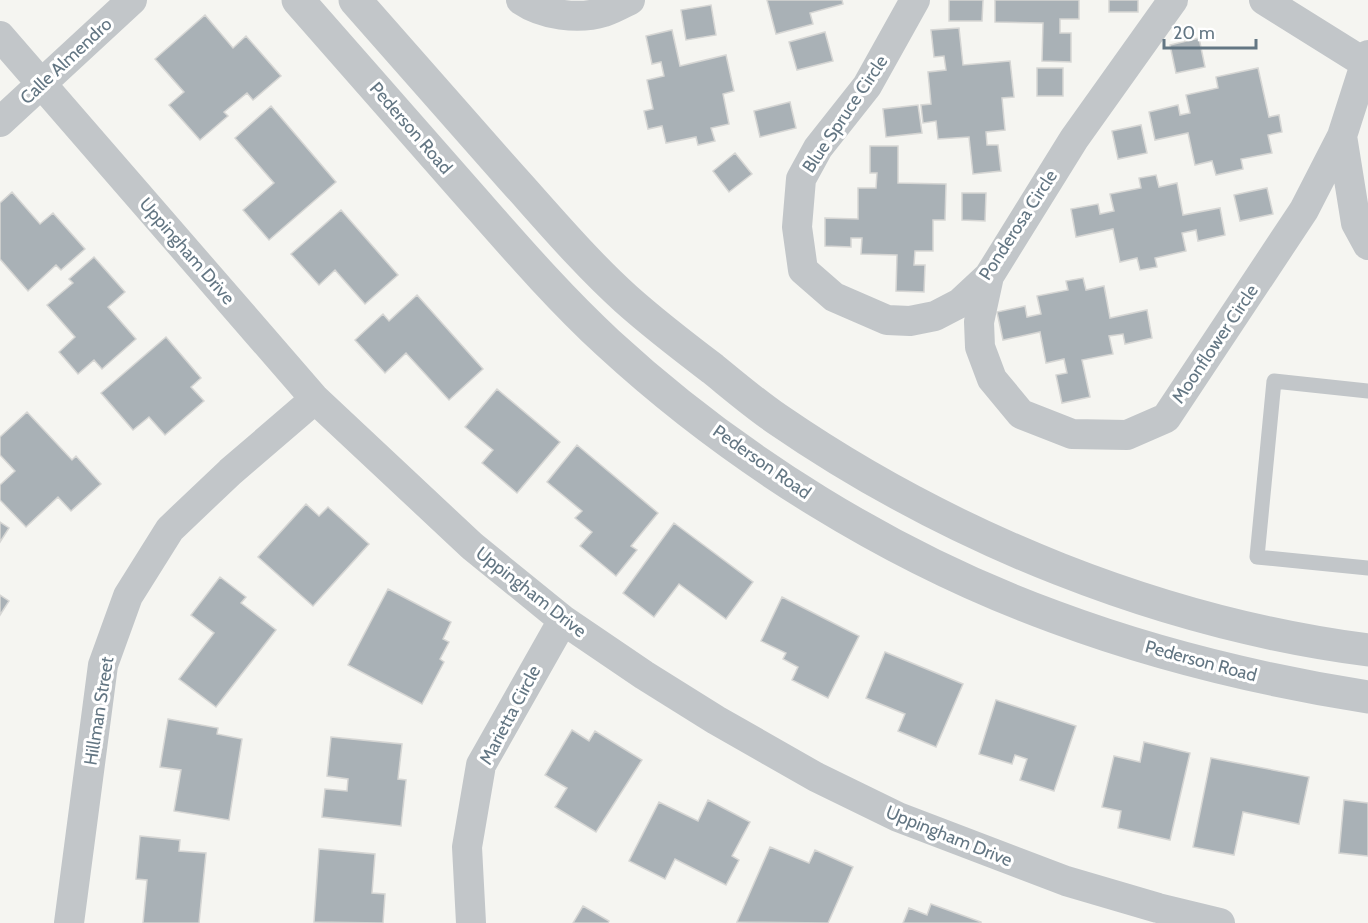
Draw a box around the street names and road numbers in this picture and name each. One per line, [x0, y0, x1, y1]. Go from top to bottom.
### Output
street label: Calle Almendro [16, 13, 116, 109]
street label: Blue Spruce Circle [798, 51, 892, 177]
street label: Pederson Road [365, 78, 457, 178]
street label: Ponderosa Circle [974, 166, 1062, 284]
street label: Uppingham Drive [135, 193, 239, 309]
street label: Moonflower Circle [1167, 280, 1263, 408]
street label: Pederson Road [709, 420, 815, 504]
street label: Uppingham Drive [471, 542, 591, 642]
street label: Pederson Road [1143, 636, 1259, 686]
street label: Hillman Street [80, 655, 118, 767]
street label: Marietta Circle [475, 662, 545, 768]
street label: Uppingham Drive [883, 801, 1015, 871]

